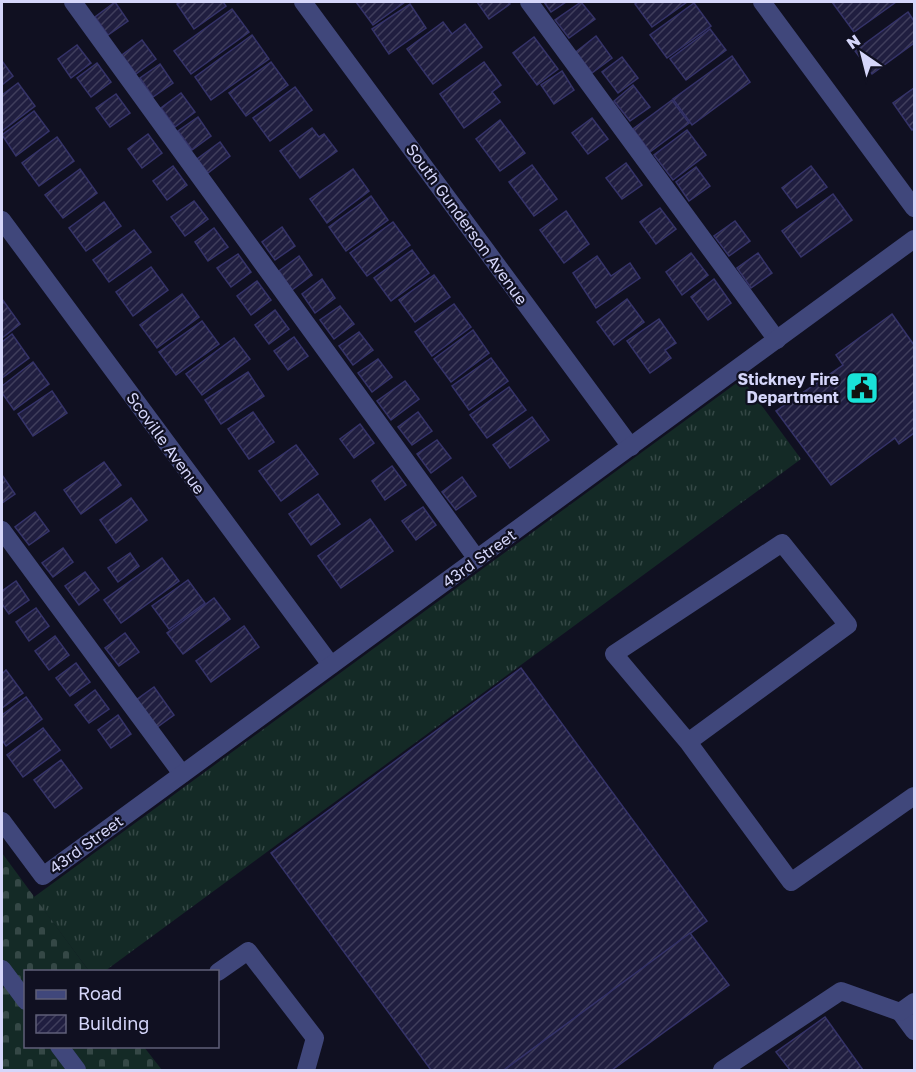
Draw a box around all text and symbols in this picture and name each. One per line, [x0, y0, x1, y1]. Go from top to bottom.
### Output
north arrow [832, 24, 892, 84]
text: N [843, 30, 864, 53]
street label: South Gunderson Avenue [402, 140, 532, 308]
place label: Stickney Fire Department [737, 369, 839, 407]
public building icon: Stickney Fire Department [844, 370, 880, 406]
street label: Scoville Avenue [122, 388, 210, 498]
street label: 43rd Street [438, 525, 520, 591]
street label: 43rd Street [45, 811, 127, 877]
legend [24, 970, 219, 1048]
text: Road [78, 982, 122, 1004]
text: Building [78, 1012, 149, 1034]

